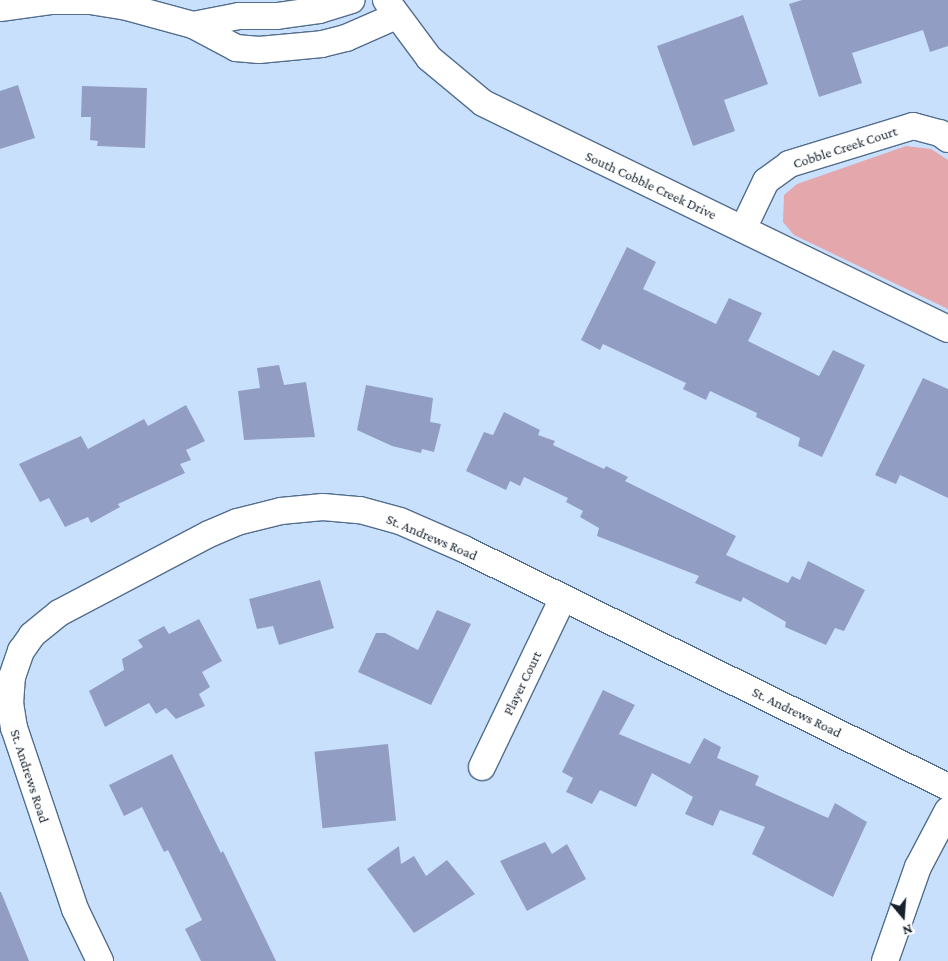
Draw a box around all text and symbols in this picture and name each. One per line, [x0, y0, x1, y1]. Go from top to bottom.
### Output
street label: Cobble Creek Court [791, 122, 899, 172]
street label: South Cobble Creek Drive [583, 147, 719, 223]
street label: St. Andrews Road [384, 510, 480, 564]
street label: Player Court [499, 648, 545, 718]
street label: St. Andrews Road [750, 683, 844, 741]
street label: St. Andrews Road [7, 727, 53, 825]
north arrow [878, 891, 928, 941]
text: N [901, 921, 915, 939]

